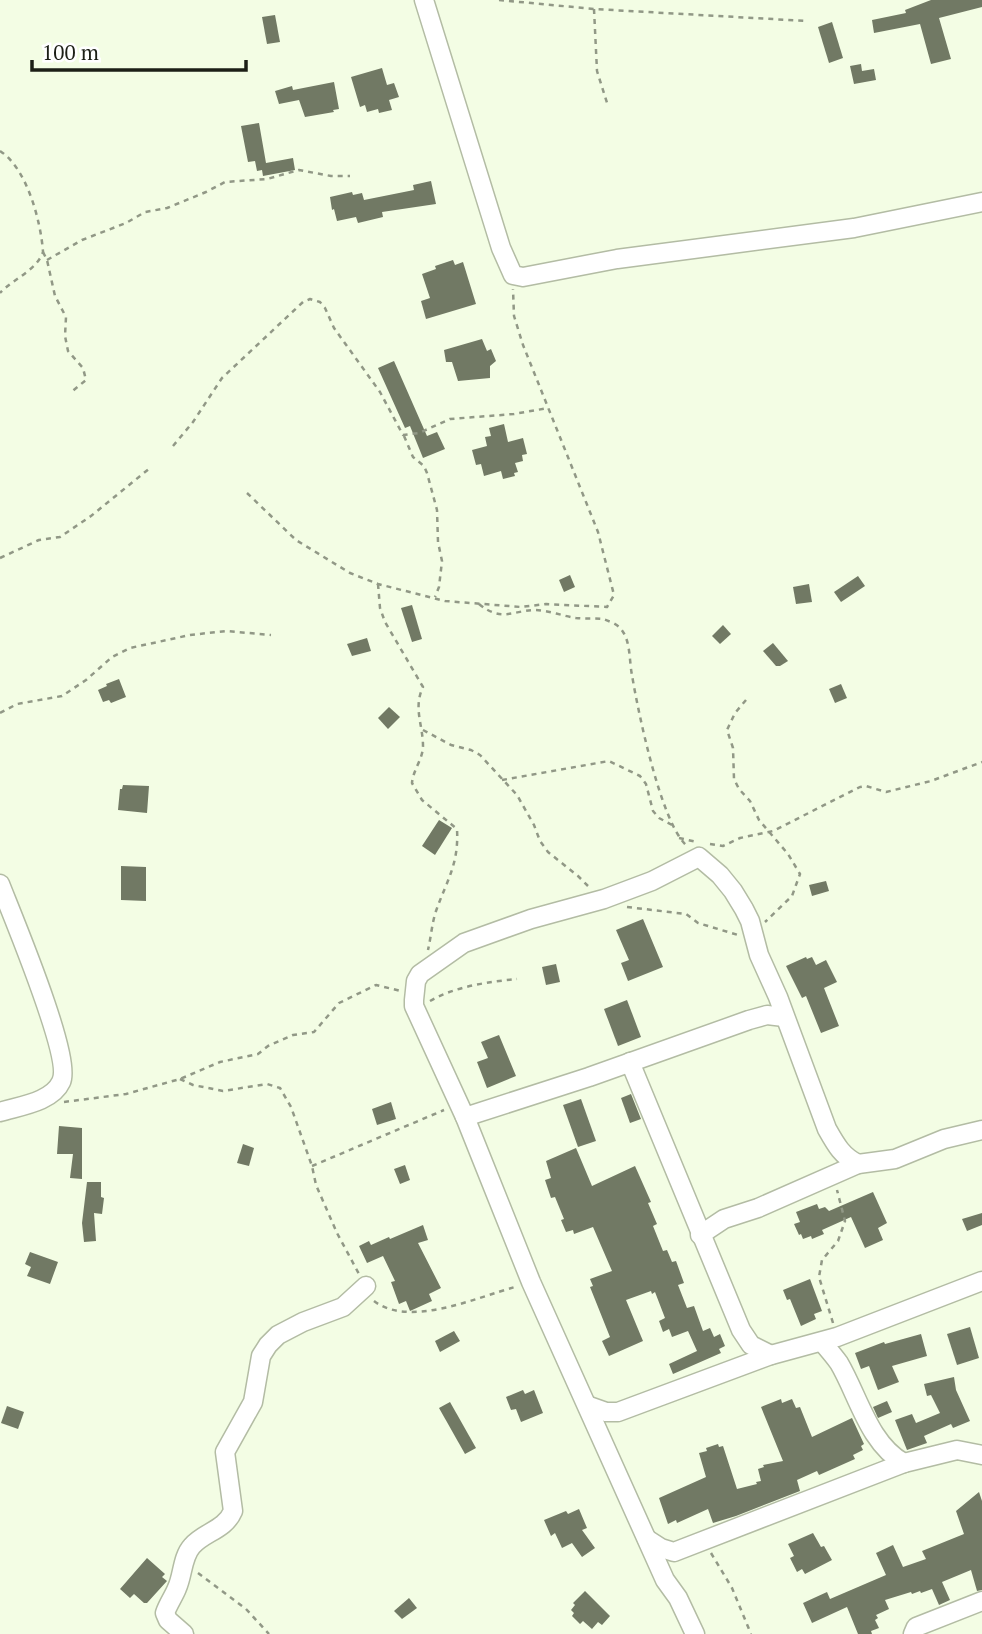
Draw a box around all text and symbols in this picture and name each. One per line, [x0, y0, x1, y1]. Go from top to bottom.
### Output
scale bar [32, 28, 245, 72]
text: 100 m [42, 38, 99, 66]

